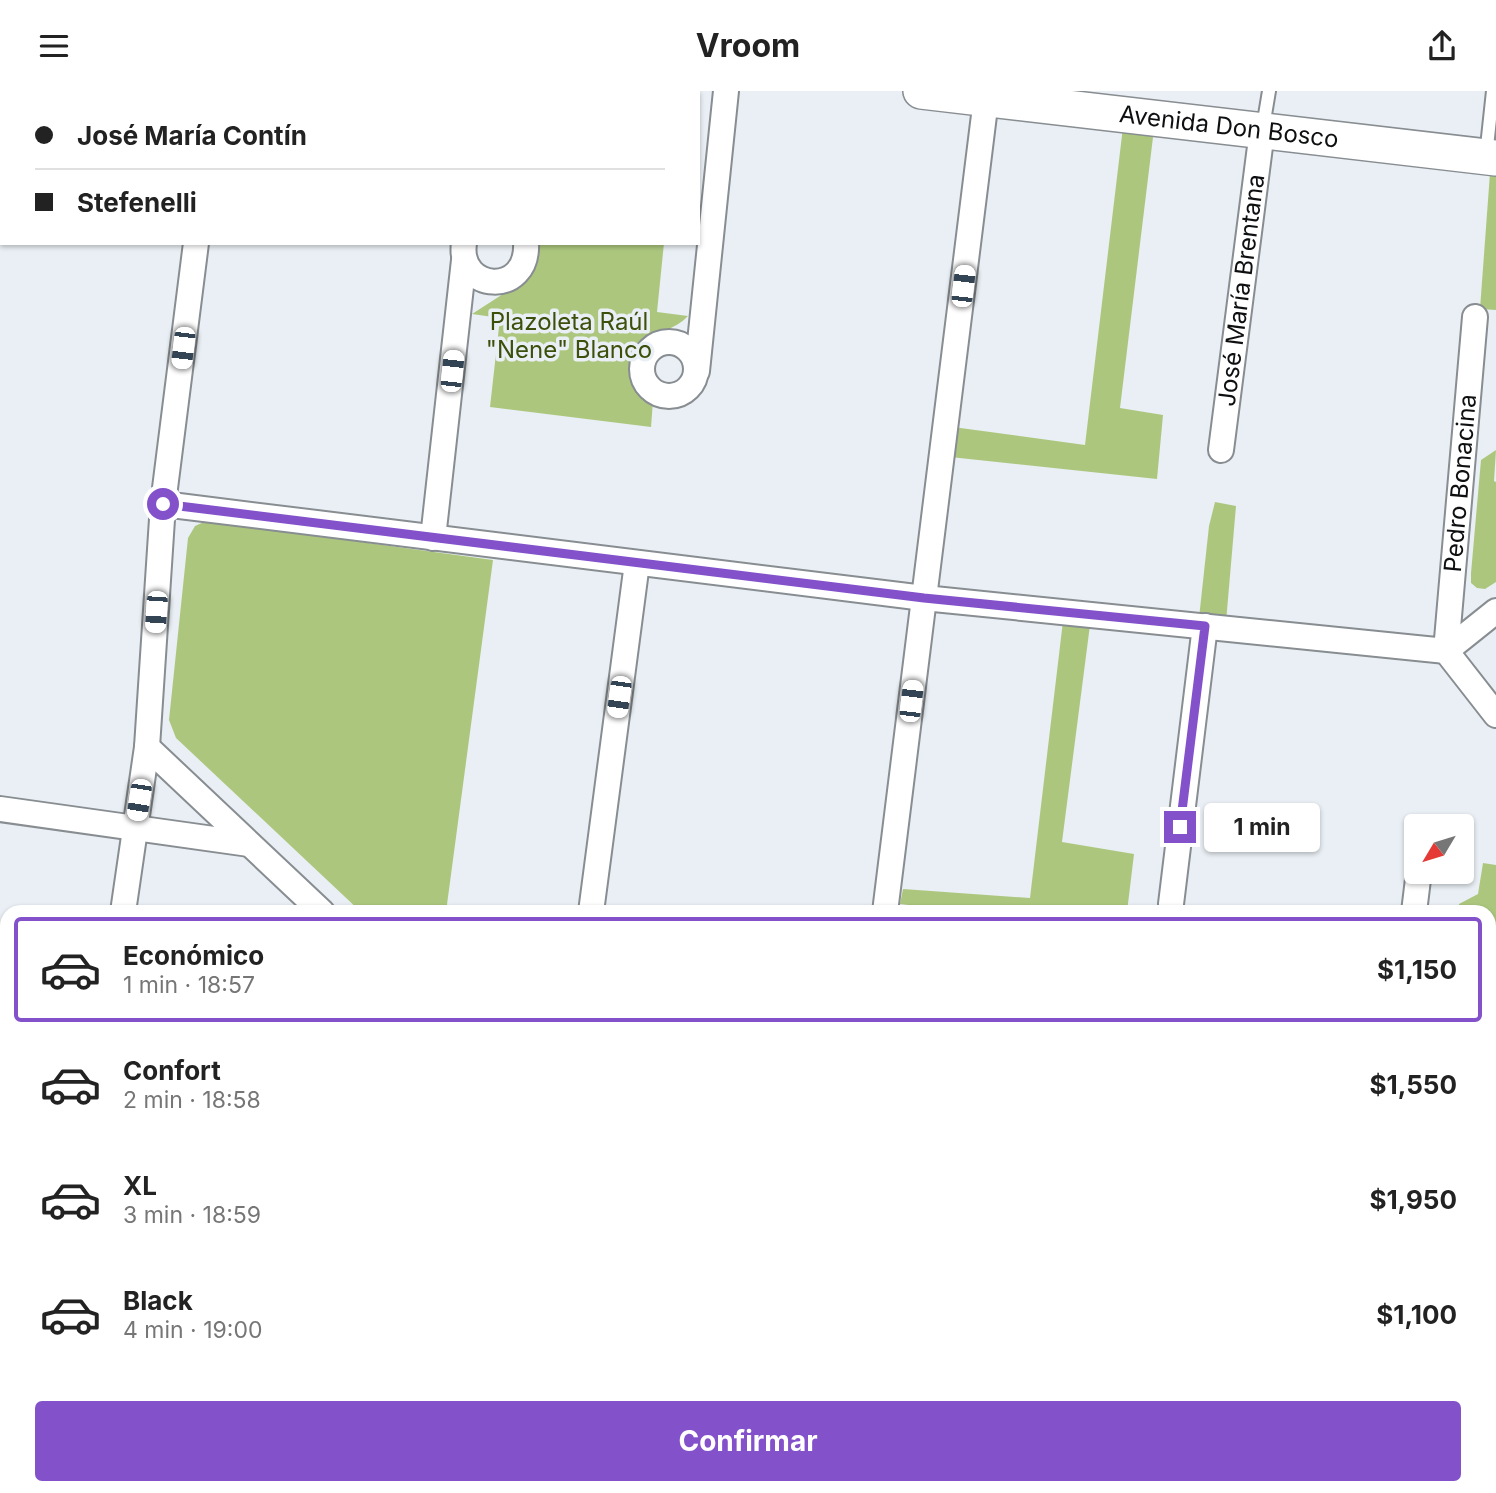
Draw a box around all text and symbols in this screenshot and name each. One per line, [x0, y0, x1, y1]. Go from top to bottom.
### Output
text: Vroom [696, 26, 800, 65]
icon: menu [35, 27, 73, 65]
icon: share [1423, 27, 1461, 65]
street label: Avenida Don Bosco [1118, 99, 1340, 154]
text: José María Contín [77, 120, 307, 151]
street label: José María Brentana [1212, 172, 1270, 408]
text: Stefenelli [77, 187, 197, 218]
car [951, 264, 976, 308]
park label: Plazoleta Raúl "Nene" Blanco [486, 307, 652, 364]
car [171, 326, 196, 370]
car [440, 349, 465, 393]
street label: Pedro Bonacina [1438, 393, 1482, 573]
route start [147, 488, 179, 520]
car [145, 590, 168, 634]
car [606, 675, 633, 719]
car [899, 679, 924, 723]
car [126, 778, 153, 822]
callout: 1 min [1204, 803, 1320, 851]
route end [1164, 811, 1196, 843]
text: 1 min [1234, 813, 1290, 841]
north arrow [1404, 814, 1474, 884]
map controls [1404, 814, 1474, 884]
icon: car [39, 938, 102, 1001]
text: Económico [123, 940, 264, 971]
text: $1,150 [1377, 954, 1457, 985]
text: 1 min · 18:57 [123, 971, 255, 999]
icon: car [39, 1053, 102, 1116]
text: Confort [123, 1055, 221, 1086]
text: $1,550 [1369, 1069, 1457, 1100]
text: 2 min · 18:58 [123, 1086, 261, 1114]
icon: car [39, 1168, 102, 1231]
text: XL [123, 1170, 157, 1201]
text: $1,950 [1369, 1184, 1457, 1215]
text: 3 min · 18:59 [123, 1201, 261, 1229]
icon: car [39, 1283, 102, 1346]
text: Black [123, 1285, 193, 1316]
text: $1,100 [1376, 1299, 1457, 1330]
text: 4 min · 19:00 [123, 1316, 262, 1344]
button: Confirmar [35, 1401, 1461, 1481]

